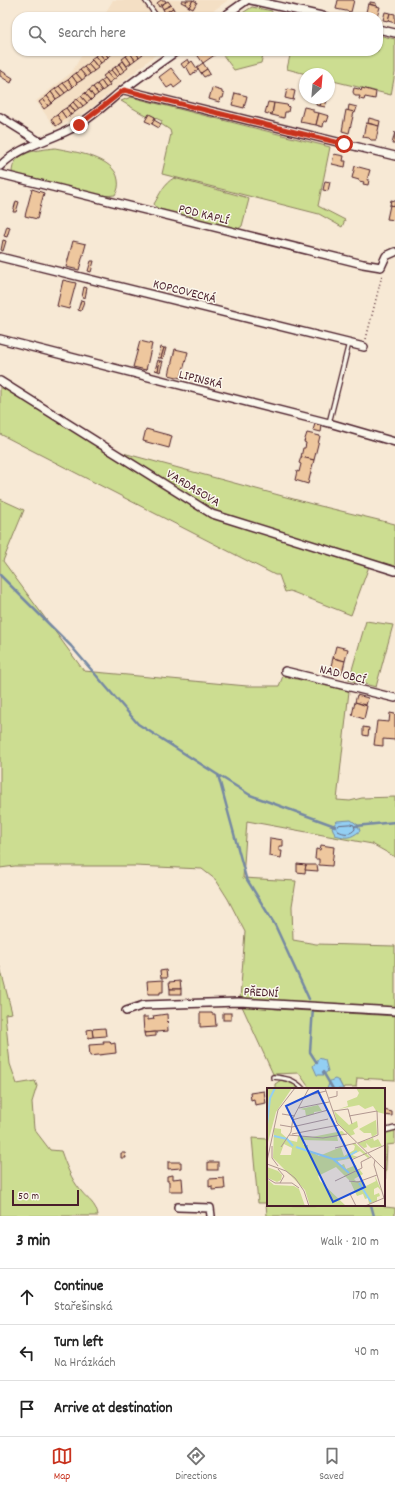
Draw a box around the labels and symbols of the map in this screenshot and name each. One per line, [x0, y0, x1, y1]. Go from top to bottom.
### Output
north arrow [299, 68, 335, 104]
route end [70, 116, 88, 134]
route start [335, 135, 353, 153]
street label: POD KAPLÍ [176, 200, 231, 231]
street label: KOPCOVECKÁ [151, 275, 218, 310]
street label: LIPINSKÁ [177, 366, 224, 395]
street label: VARDASOVA [162, 466, 223, 513]
street label: NAD OBCÍ [317, 661, 368, 690]
street label: PŘEDNÍ [243, 983, 279, 1004]
inset map [267, 1088, 385, 1206]
scale bar [12, 1188, 79, 1207]

